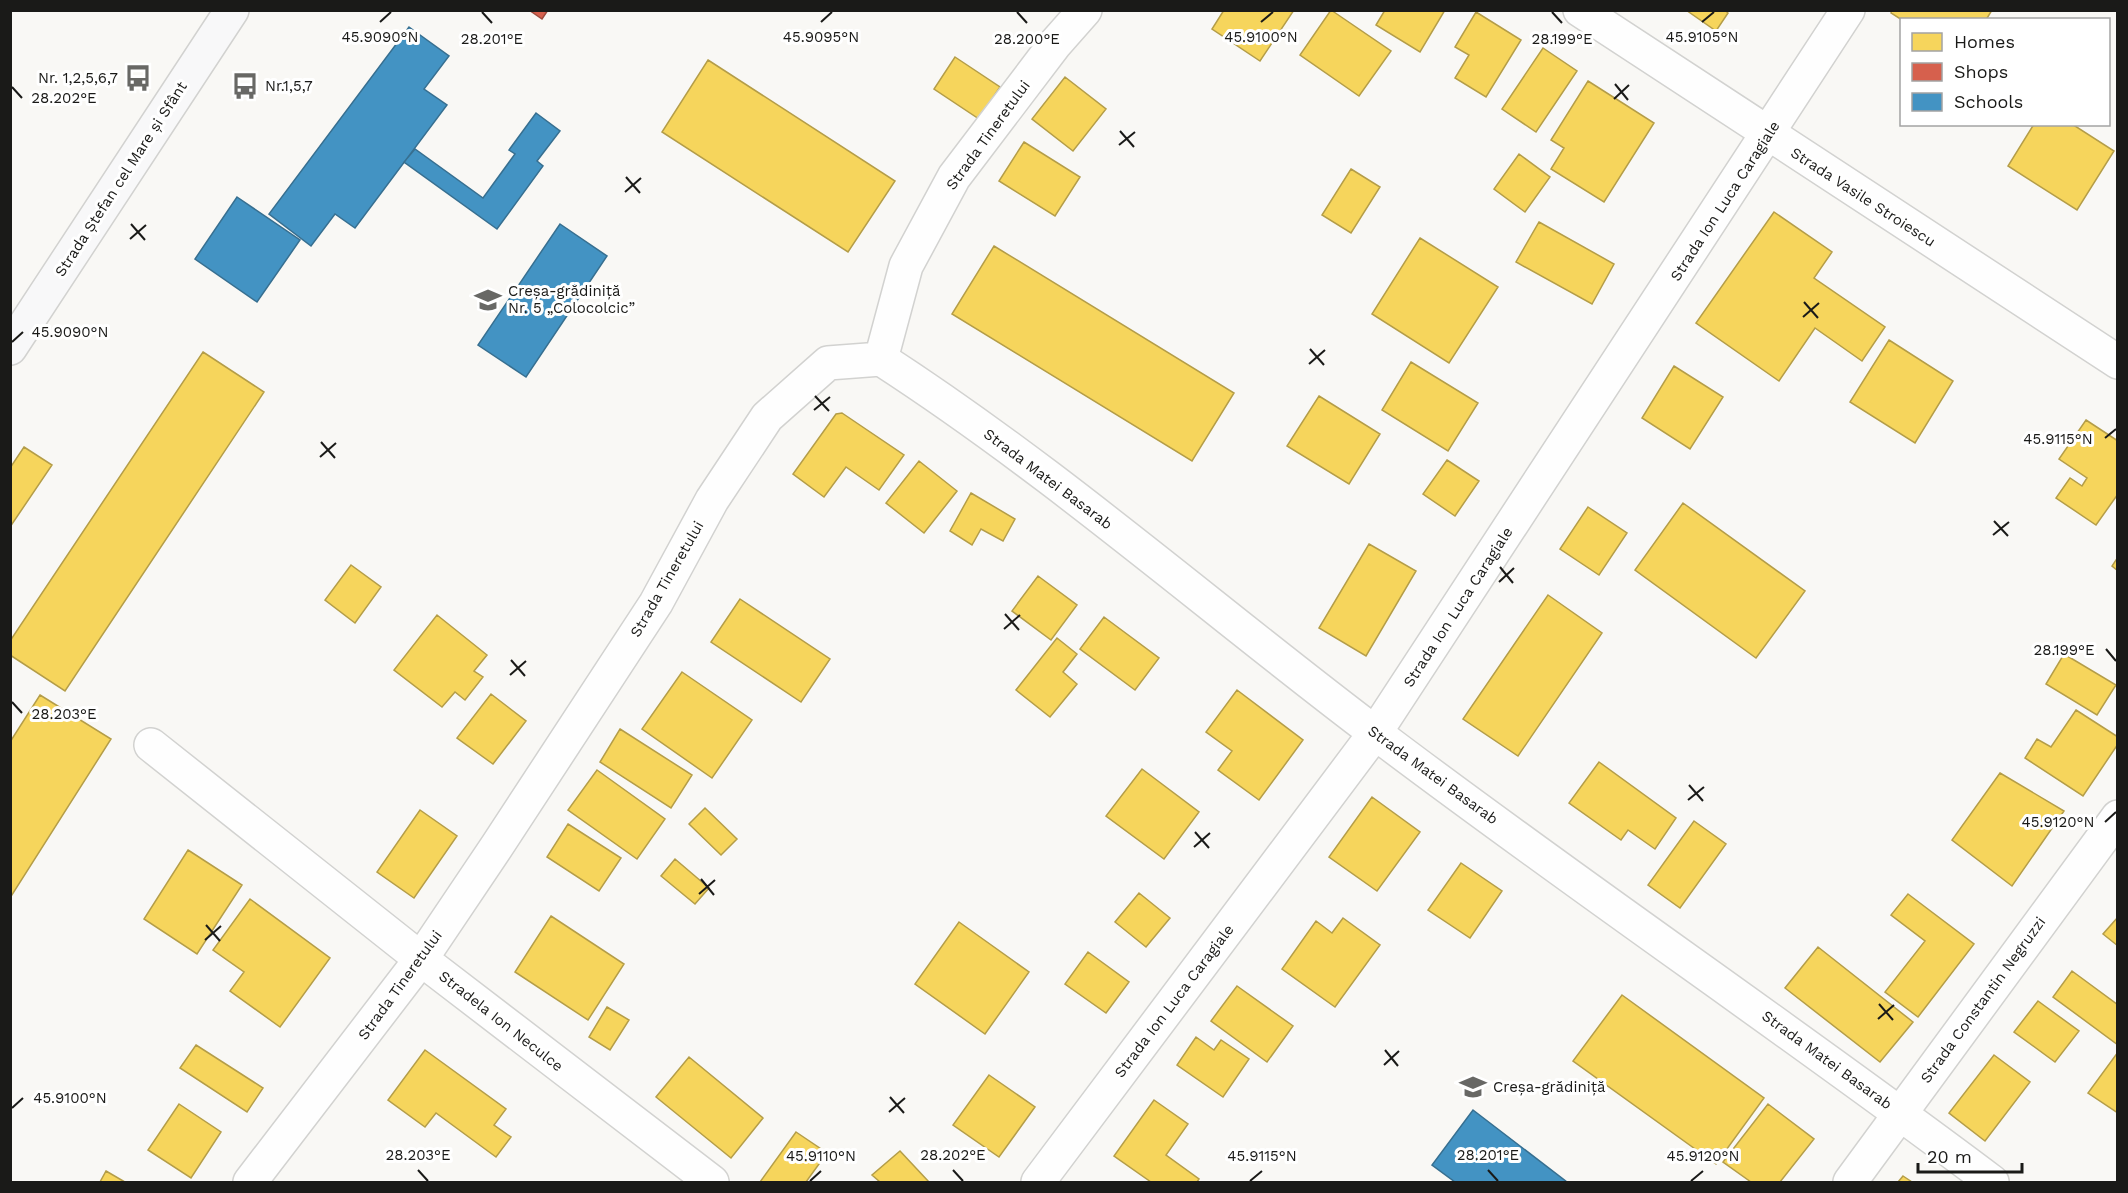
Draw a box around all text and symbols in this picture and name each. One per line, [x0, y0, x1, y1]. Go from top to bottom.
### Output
legend [1900, 18, 2110, 126]
text: 45.9090°N [342, 28, 418, 46]
text: 45.9095°N [783, 28, 859, 46]
text: 45.9100°N [1224, 28, 1298, 46]
text: 45.9105°N [1666, 28, 1738, 46]
text: 28.201°E [461, 30, 523, 48]
text: 28.200°E [994, 30, 1060, 48]
text: 28.199°E [1531, 30, 1593, 48]
text: Homes [1954, 31, 2015, 52]
text: Shops [1954, 61, 2008, 82]
bus stop icon: Nr. 1,2,5,6,7 [123, 63, 153, 93]
place label: Nr. 1,2,5,6,7 [38, 69, 118, 87]
bus stop icon: Nr.1,5,7 [230, 71, 260, 101]
place label: Nr.1,5,7 [265, 77, 313, 95]
street label: Strada Tineretului [942, 77, 1034, 193]
street label: Strada Ștefan cel Mare și Sfânt [51, 78, 191, 280]
text: 28.202°E [31, 89, 97, 107]
text: Schools [1954, 91, 2023, 112]
street label: Strada Ion Luca Caragiale [1666, 118, 1784, 284]
street label: Strada Vasile Stroiescu [1787, 143, 1939, 251]
place label: Creșa-grădiniță Nr. 5 „Colocolcic” [508, 282, 635, 317]
school or university icon: Creșa-grădiniță Nr. 5 „Colocolcic” [473, 285, 503, 315]
text: 45.9090°N [32, 323, 108, 341]
street label: Strada Matei Basarab [980, 425, 1116, 533]
text: 45.9115°N [2023, 430, 2093, 448]
street label: Strada Tineretului [626, 518, 708, 640]
street label: Strada Ion Luca Caragiale [1399, 524, 1517, 690]
text: 28.199°E [2033, 641, 2095, 659]
text: 28.203°E [32, 705, 96, 723]
street label: Strada Matei Basarab [1364, 722, 1502, 828]
text: 45.9120°N [2022, 813, 2094, 831]
street label: Strada Constantin Negruzzi [1917, 913, 2049, 1087]
street label: Strada Ion Luca Caragiale [1110, 921, 1238, 1081]
street label: Strada Tineretului [354, 927, 446, 1043]
street label: Stradela Ion Neculce [435, 967, 567, 1075]
street label: Strada Matei Basarab [1758, 1007, 1896, 1113]
school or university icon: Creșa-grădiniță [1458, 1072, 1488, 1102]
place label: Creșa-grădiniță [1493, 1078, 1606, 1096]
text: 45.9100°N [33, 1089, 107, 1107]
scale bar [1918, 1136, 2022, 1174]
text: 28.203°E [386, 1146, 450, 1164]
text: 28.202°E [920, 1146, 986, 1164]
text: 28.201°E [1457, 1146, 1519, 1164]
text: 20 m [1927, 1146, 1972, 1167]
text: 45.9110°N [786, 1147, 856, 1165]
text: 45.9115°N [1227, 1147, 1297, 1165]
text: 45.9120°N [1667, 1147, 1739, 1165]

